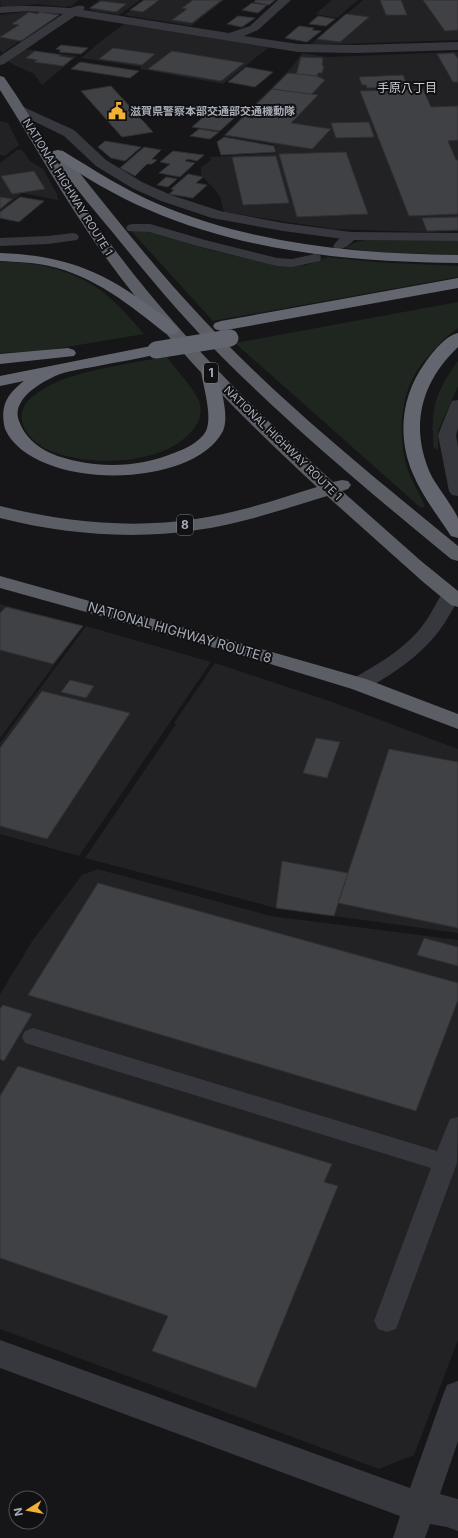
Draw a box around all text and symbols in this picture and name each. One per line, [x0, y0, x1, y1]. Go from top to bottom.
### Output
district label: 手原八丁目 [377, 80, 437, 95]
public building icon: 滋賀県警察本部交通部交通機動隊 [107, 101, 127, 121]
place label: 滋賀県警察本部交通部交通機動隊 [130, 104, 295, 118]
street label: NATIONAL HIGHWAY ROUTE 1 [20, 116, 116, 258]
road number: 1 [204, 363, 218, 383]
street label: NATIONAL HIGHWAY ROUTE 1 [221, 383, 345, 503]
road number: 8 [177, 515, 193, 535]
street label: NATIONAL HIGHWAY ROUTE 8 [86, 598, 274, 666]
north arrow [8, 1490, 48, 1530]
text: N [11, 1506, 26, 1517]

